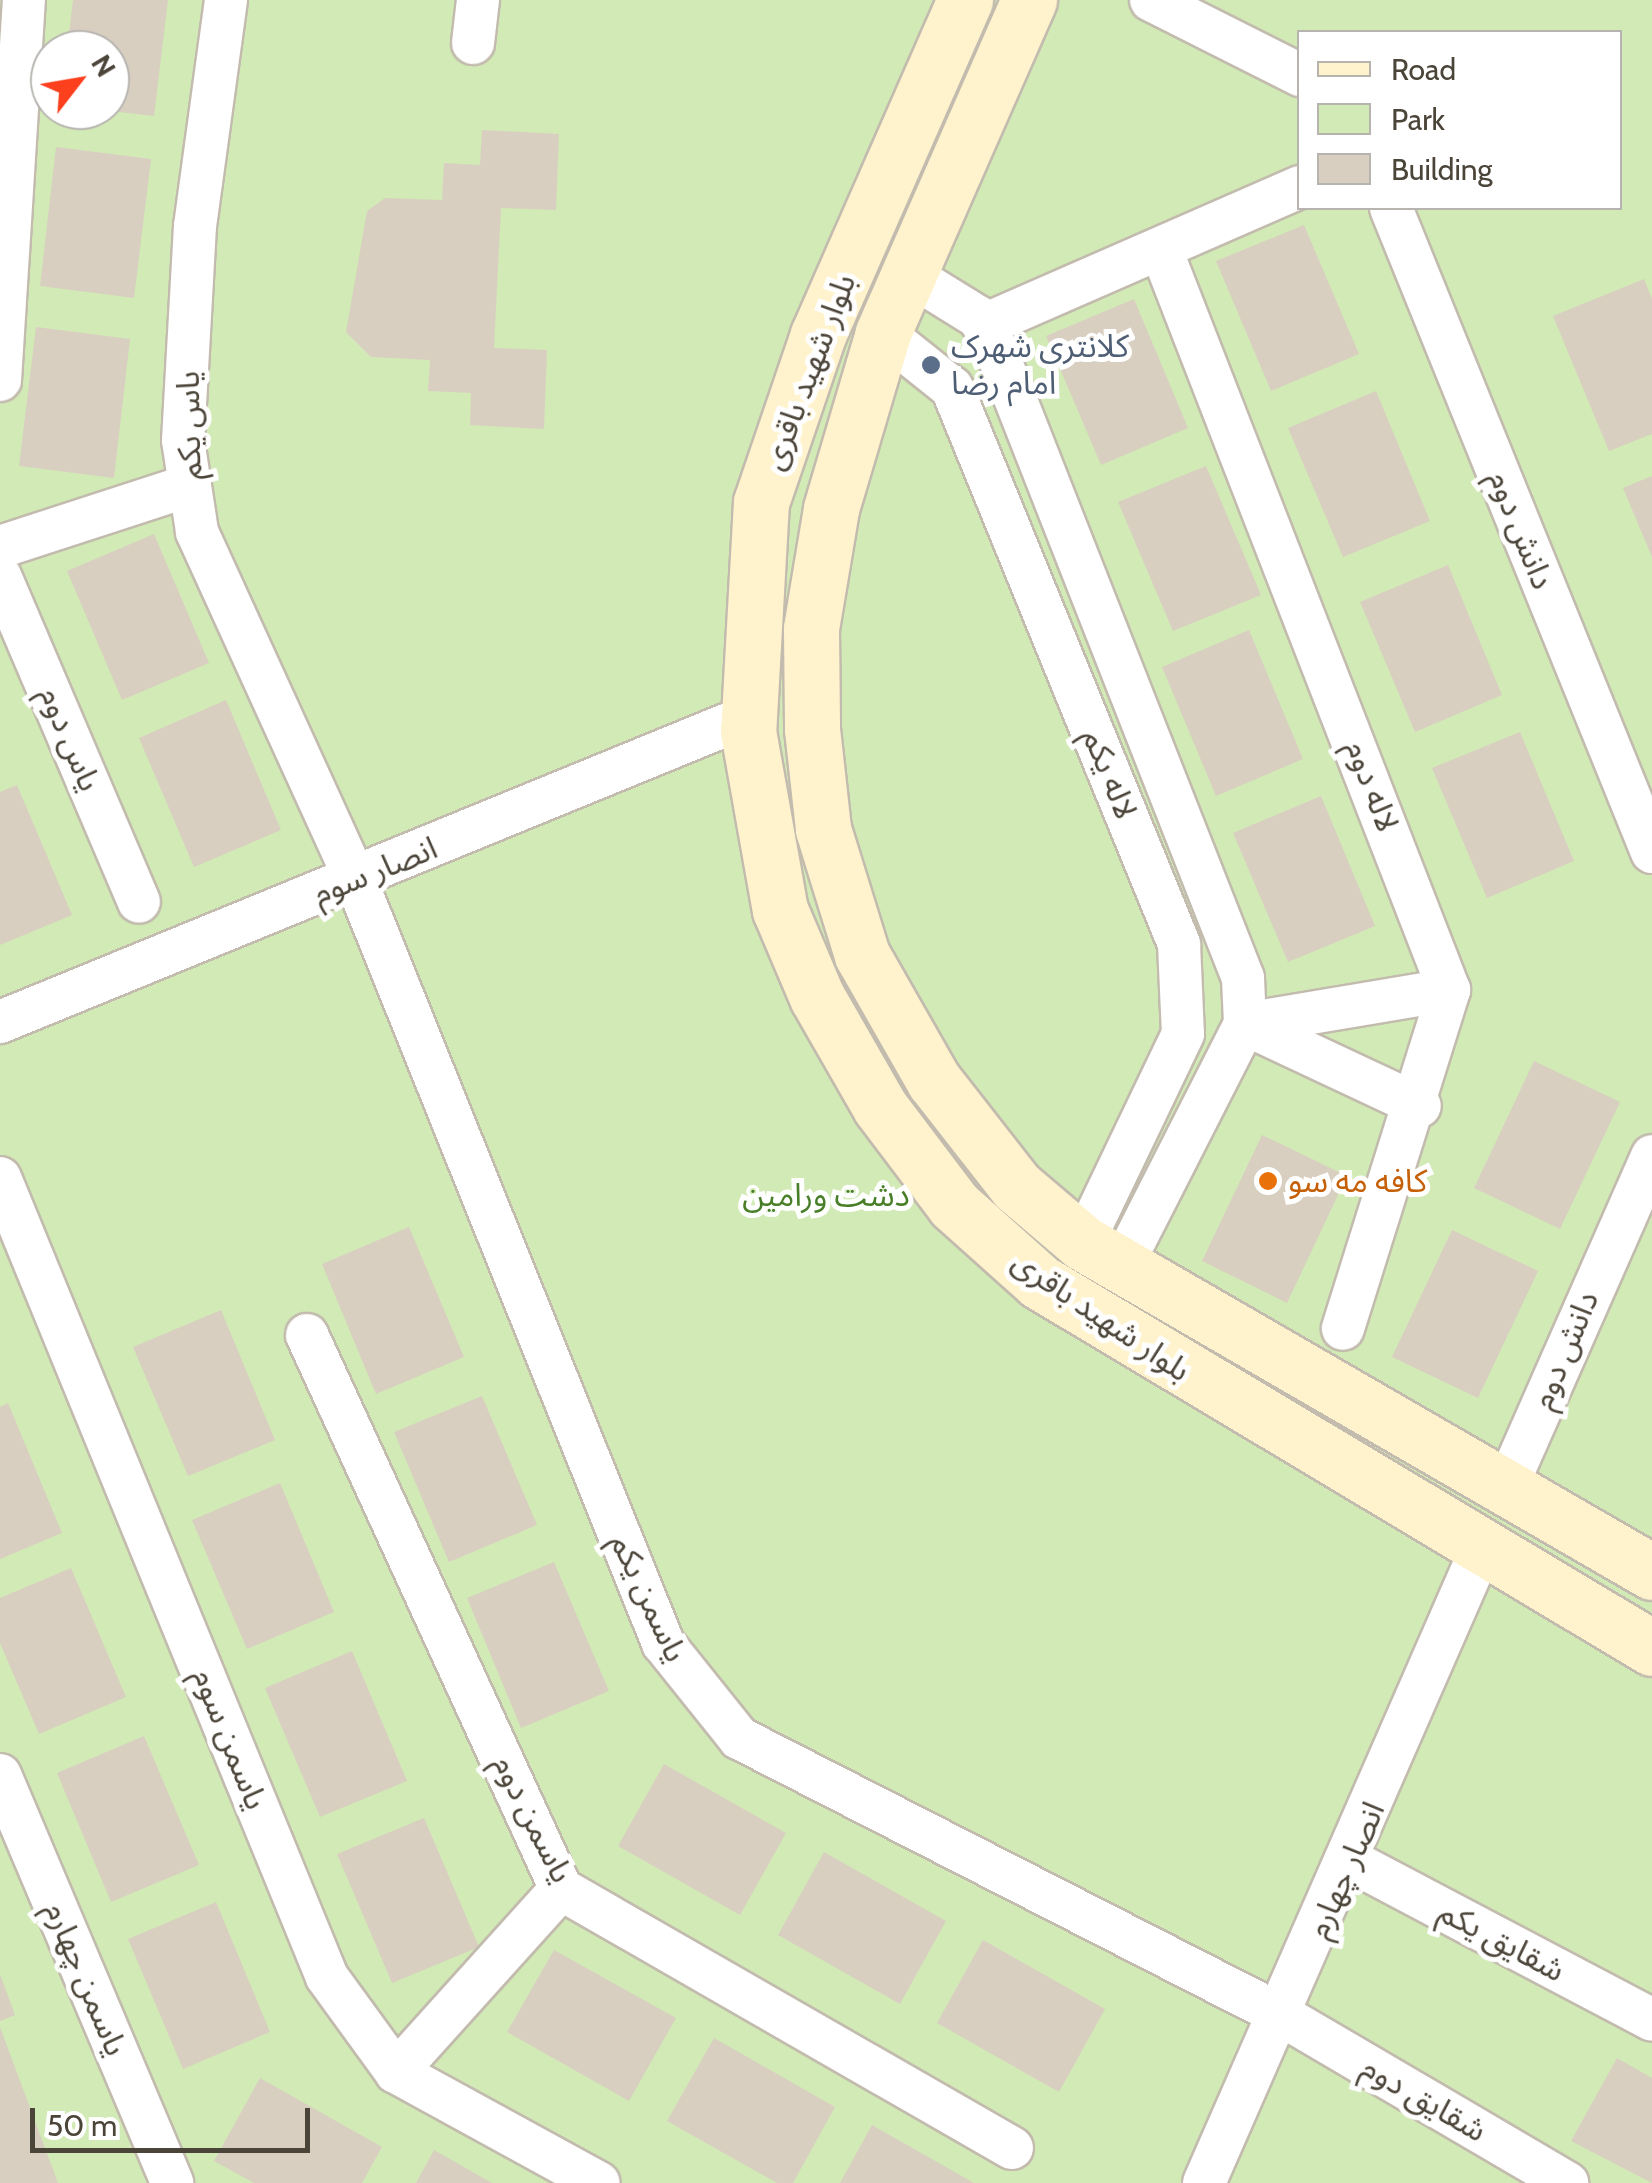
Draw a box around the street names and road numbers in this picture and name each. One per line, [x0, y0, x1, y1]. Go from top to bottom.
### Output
street label: بلوار شهید باقری [754, 269, 864, 475]
street label: یاس یکم [169, 370, 209, 480]
street label: دانش دوم [1480, 465, 1562, 595]
street label: یاس دوم [31, 681, 109, 797]
street label: لاله یکم [1075, 723, 1145, 825]
street label: لاله دوم [1337, 735, 1407, 837]
street label: انصار سوم [307, 829, 443, 913]
street label: بلوار شهید باقری [1005, 1242, 1197, 1390]
street label: دانش دوم [1523, 1285, 1607, 1415]
street label: یاسمن یکم [603, 1528, 695, 1668]
street label: یاسمن سوم [184, 1663, 276, 1815]
street label: یاسمن دوم [485, 1749, 581, 1889]
street label: انصار چهارم [1299, 1796, 1393, 1944]
street label: شقایق یکم [1433, 1892, 1571, 1990]
street label: یاسمن چهارم [36, 1896, 136, 2062]
street label: شقایق دوم [1355, 2048, 1493, 2150]

